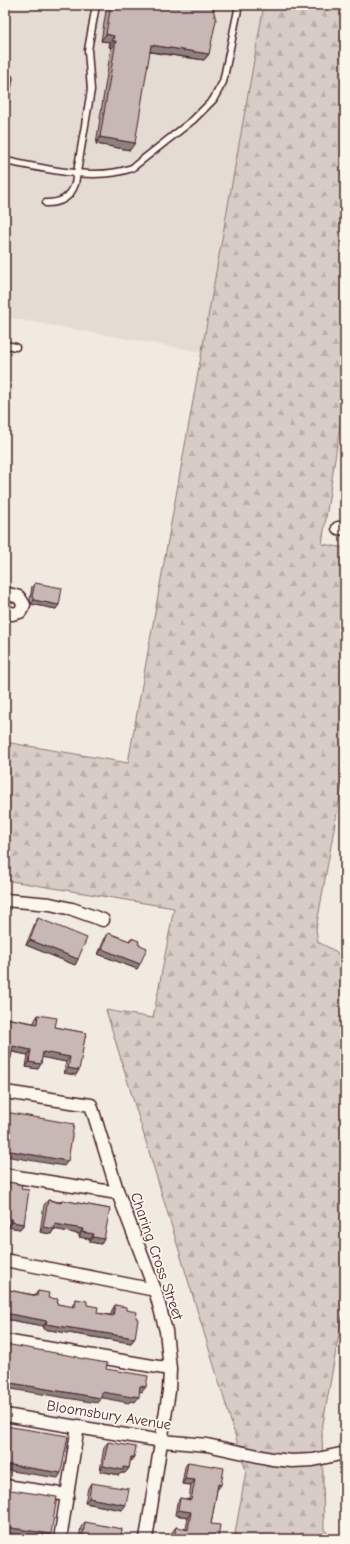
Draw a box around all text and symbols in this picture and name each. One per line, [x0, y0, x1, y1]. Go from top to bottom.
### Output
street label: Charing Cross Street [127, 1190, 187, 1323]
street label: Bloomsbury Avenue [45, 1396, 173, 1434]

